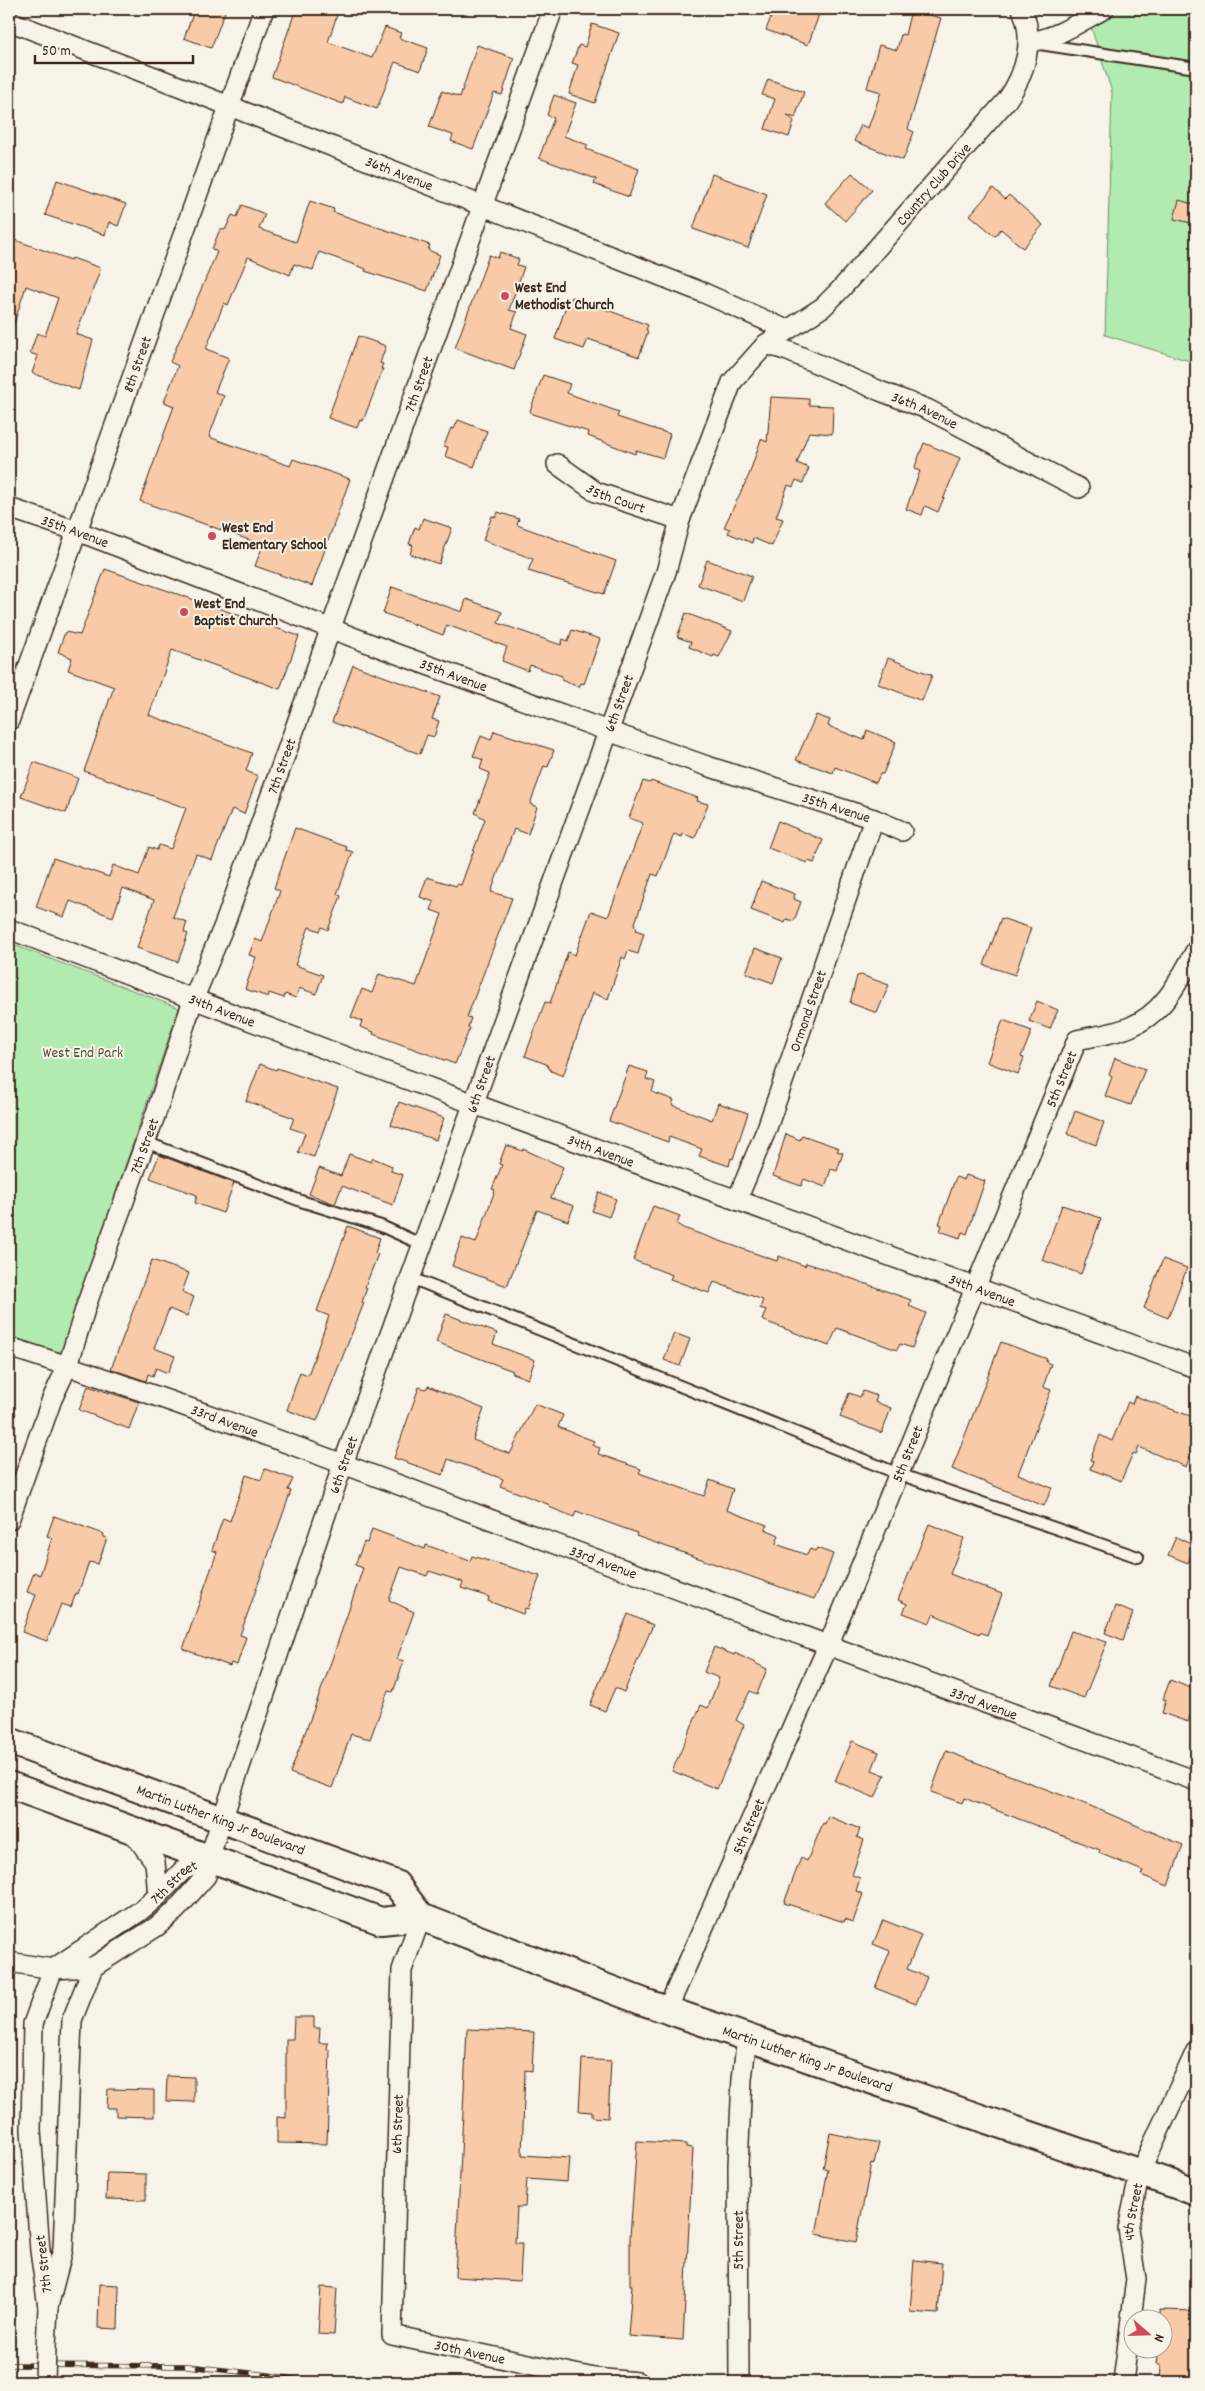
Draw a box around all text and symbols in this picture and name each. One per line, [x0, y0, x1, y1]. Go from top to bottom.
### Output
scale bar [35, 32, 192, 64]
text: 50 m [42, 41, 71, 63]
street label: Country Club Drive [892, 138, 978, 232]
street label: 36th Avenue [362, 152, 436, 198]
place label: West End Methodist Church [515, 278, 614, 317]
marker: West End Methodist Church [499, 290, 511, 302]
street label: 8th Street [118, 333, 159, 396]
street label: 7th Street [400, 353, 441, 416]
street label: 36th Avenue [888, 387, 961, 436]
street label: 35th Court [581, 479, 648, 521]
street label: 35th Avenue [38, 511, 112, 555]
place label: West End Elementary School [222, 518, 327, 557]
marker: West End Elementary School [206, 530, 218, 542]
place label: West End Baptist Church [194, 594, 278, 633]
marker: West End Baptist Church [178, 606, 190, 618]
street label: 35th Avenue [416, 654, 490, 699]
street label: 6th Street [600, 672, 641, 736]
street label: 7th Street [263, 735, 304, 798]
street label: 35th Avenue [799, 788, 873, 830]
street label: Ormond Street [785, 967, 834, 1055]
street label: 34th Avenue [185, 989, 258, 1035]
park label: West End Park [43, 1043, 123, 1065]
street label: 5th Street [1041, 1048, 1084, 1111]
street label: 6th Street [462, 1052, 503, 1116]
street label: 7th Street [126, 1115, 166, 1178]
street label: 34th Avenue [564, 1130, 637, 1175]
street label: 34th Avenue [945, 1269, 1019, 1314]
street label: 33rd Avenue [187, 1400, 261, 1445]
street label: 5th Street [887, 1422, 931, 1486]
street label: 6th Street [325, 1433, 365, 1497]
street label: 33rd Avenue [566, 1541, 640, 1586]
street label: 33rd Avenue [946, 1682, 1020, 1727]
street label: Martin Luther King Jr Boulevard [133, 1780, 308, 1862]
street label: 5th Street [728, 1795, 772, 1859]
street label: 7th Street [146, 1856, 202, 1911]
street label: Martin Luther King Jr Boulevard [719, 2021, 895, 2100]
street label: 6th Street [387, 2093, 411, 2154]
street label: 4th Street [1119, 2181, 1150, 2242]
street label: 5th Street [729, 2210, 751, 2270]
street label: 7th Street [30, 2233, 59, 2294]
north arrow [1122, 2308, 1172, 2358]
text: N [1148, 2331, 1169, 2345]
street label: 30th Avenue [432, 2335, 507, 2372]

